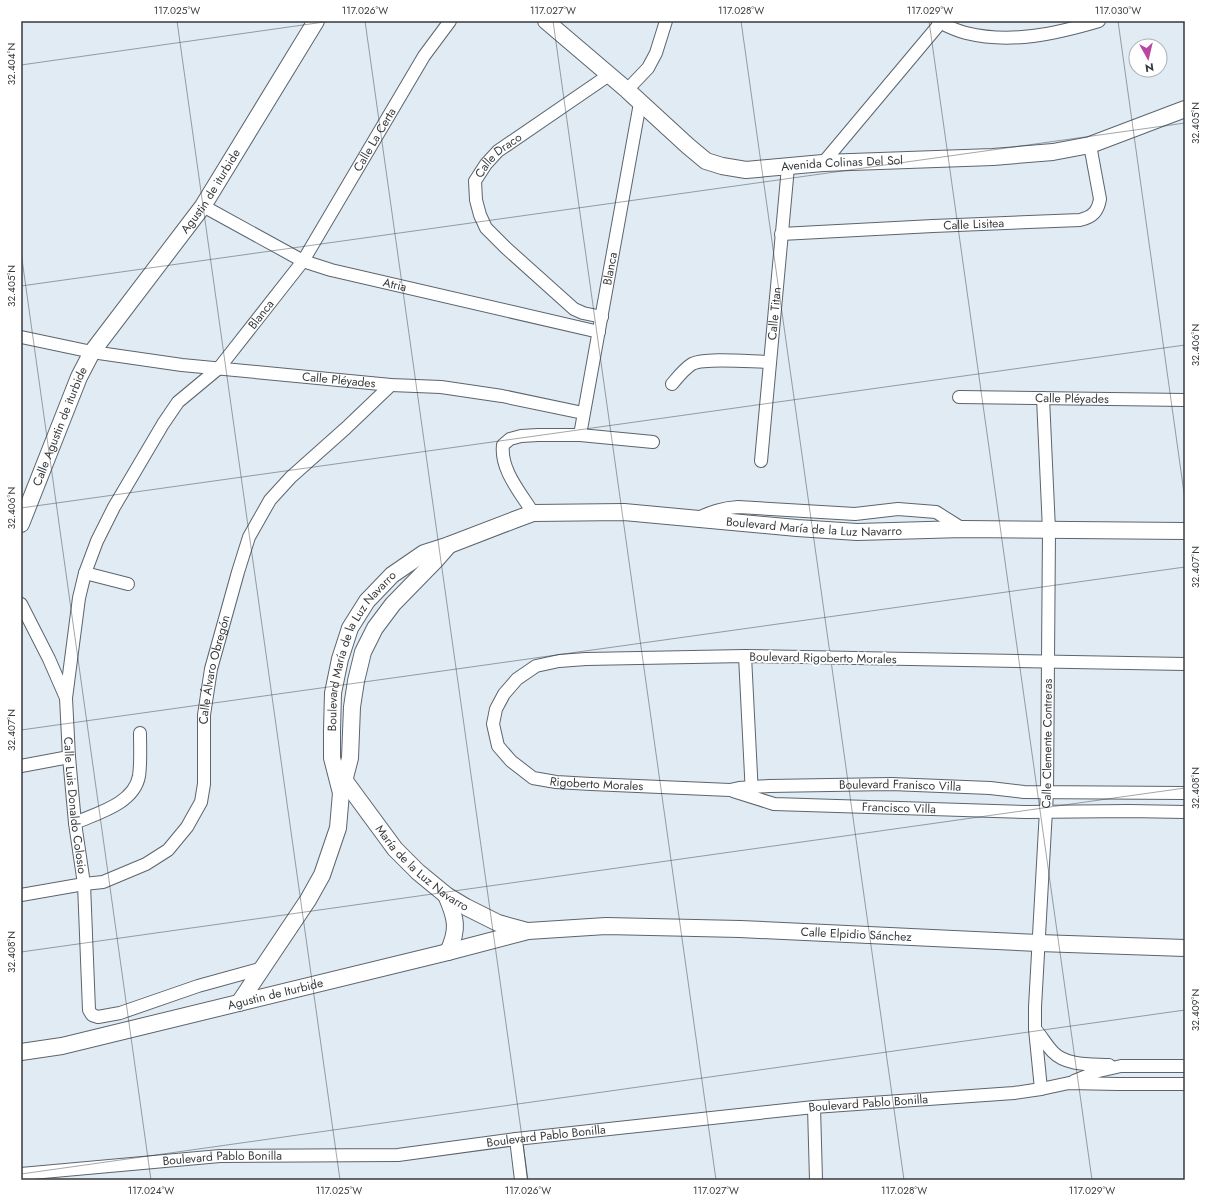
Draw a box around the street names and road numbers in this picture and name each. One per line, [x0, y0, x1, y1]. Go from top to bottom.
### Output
street label: Calle La Certa [349, 104, 401, 175]
street label: Calle Draco [470, 128, 526, 181]
street label: Agustin de iturbide [176, 146, 245, 237]
street label: Avenida Colinas Del Sol [780, 151, 903, 176]
street label: Calle Lisitea [943, 214, 1005, 235]
street label: Blanca [598, 251, 622, 287]
street label: Atria [381, 273, 409, 296]
street label: Calle Titan [763, 286, 786, 341]
street label: Blanca [244, 296, 278, 333]
street label: Calle Agustin de iturbide [28, 363, 92, 489]
street label: Calle Pléyades [301, 368, 377, 392]
street label: Calle Pléyades [1035, 389, 1109, 408]
street label: Boulevard María de la Luz Navarro [725, 512, 903, 541]
street label: Boulevard María de la Luz Navarro [323, 566, 401, 732]
street label: Calle Álvaro Obregón [195, 613, 235, 724]
street label: Boulevard Rigoberto Morales [749, 648, 897, 668]
street label: Calle Clemente Contreras [1037, 678, 1057, 809]
street label: Calle Luis Donaldo Colosio [59, 736, 91, 875]
street label: Rigoberto Morales [548, 772, 644, 795]
street label: Boulevard Franisco Villa [839, 775, 962, 796]
street label: Francisco Villa [862, 798, 936, 818]
street label: María de la Luz Navarro [371, 821, 473, 916]
street label: Calle Elpidio Sánchez [800, 923, 913, 946]
street label: Agustin de Iturbide [226, 974, 325, 1014]
street label: Boulevard Pablo Bonilla [808, 1090, 929, 1117]
street label: Boulevard Pablo Bonilla [485, 1120, 607, 1152]
street label: Boulevard Pablo Bonilla [162, 1147, 282, 1170]

